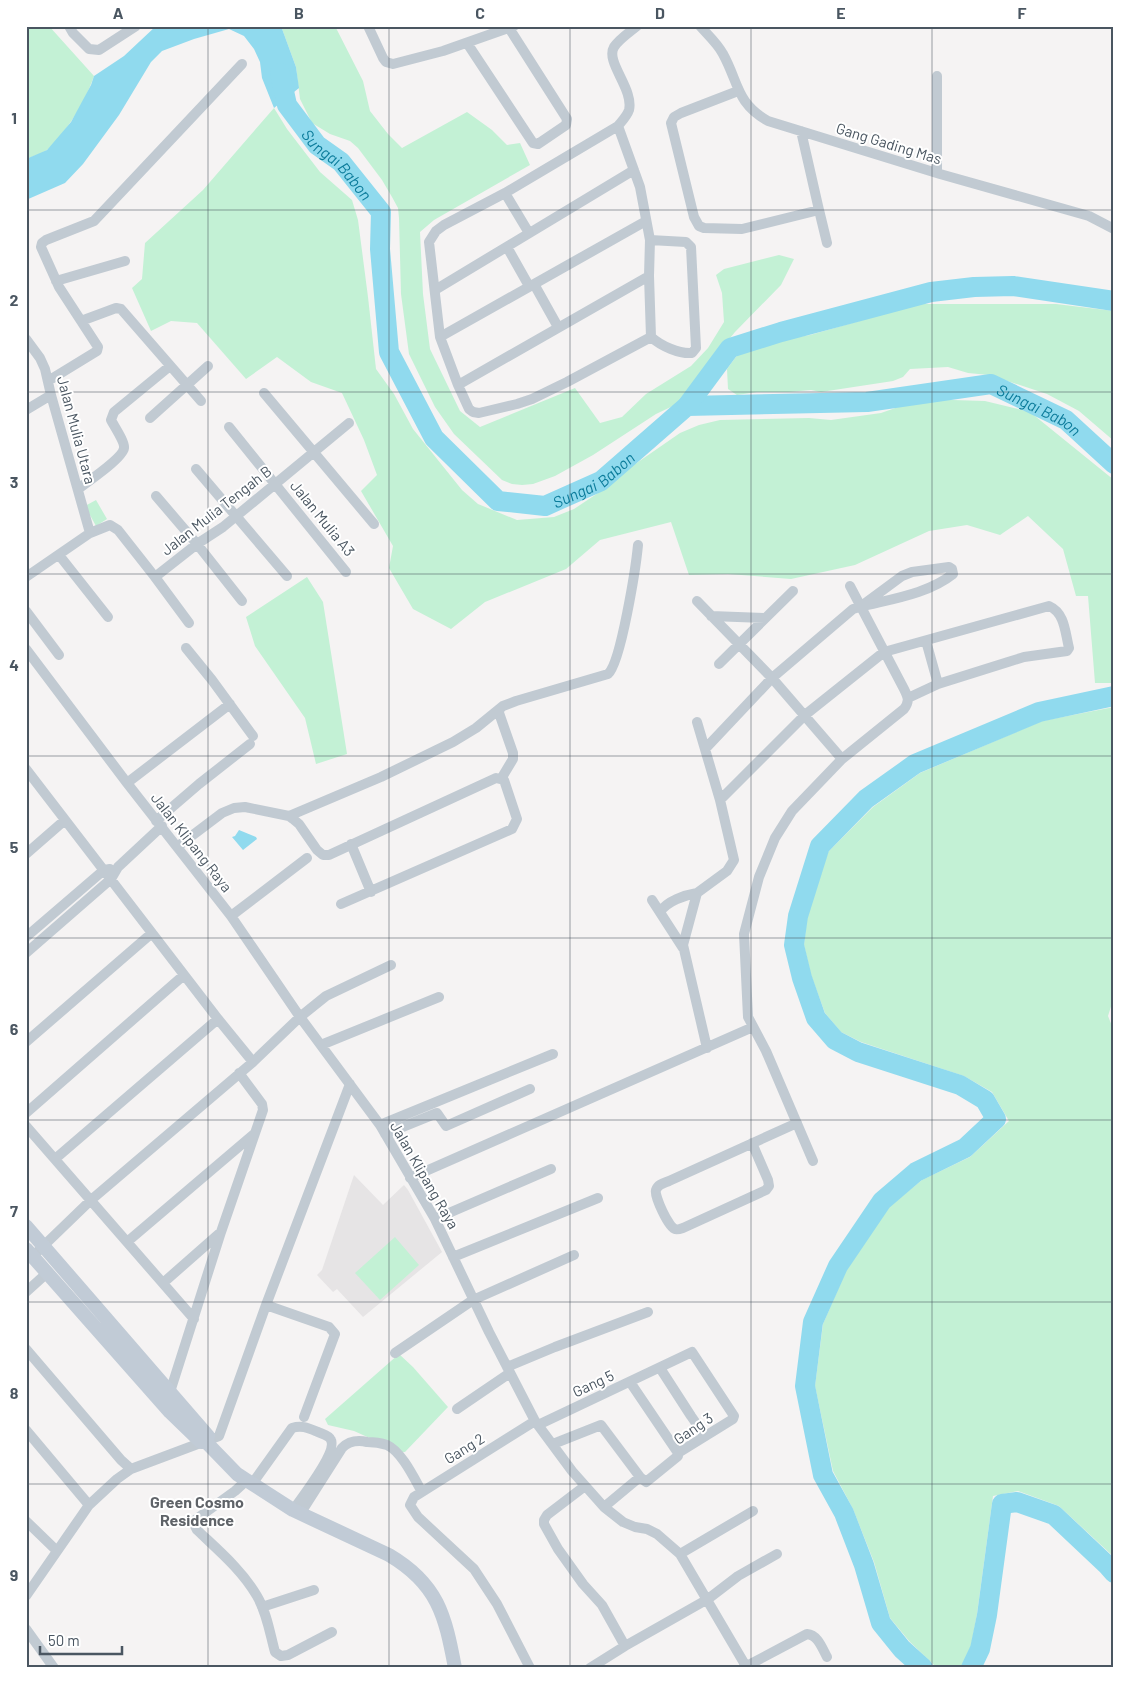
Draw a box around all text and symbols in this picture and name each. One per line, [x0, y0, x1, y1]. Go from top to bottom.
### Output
text: A [113, 3, 124, 22]
text: B [294, 3, 304, 22]
text: C [475, 3, 485, 22]
text: D [655, 3, 665, 22]
text: E [836, 3, 846, 22]
text: F [1018, 3, 1027, 22]
text: 1 [11, 108, 17, 127]
street label: Gang Gading Mas [834, 118, 944, 168]
water label: Sungai Babon [299, 125, 377, 203]
text: 2 [10, 290, 19, 309]
street label: Jalan Mulia Utara [54, 374, 100, 486]
water label: Sungai Babon [994, 379, 1085, 439]
water label: Sungai Babon [549, 447, 638, 511]
street label: Jalan Mulia Tengah B [157, 461, 275, 559]
text: 3 [10, 472, 18, 491]
street label: Jalan Mulia A3 [287, 477, 359, 559]
text: 4 [9, 655, 19, 674]
street label: Jalan Klipang Raya [148, 789, 236, 895]
text: 5 [10, 837, 19, 856]
text: 6 [10, 1019, 19, 1038]
street label: Jalan Klipang Raya [387, 1118, 463, 1232]
text: 7 [10, 1201, 18, 1220]
street label: Gang 5 [569, 1366, 617, 1400]
text: 8 [10, 1383, 19, 1402]
street label: Gang 3 [670, 1408, 716, 1448]
street label: Gang 2 [441, 1429, 487, 1467]
district label: Green Cosmo Residence [150, 1492, 244, 1529]
text: 9 [10, 1565, 18, 1584]
scale bar [40, 1624, 122, 1656]
text: 50 m [48, 1631, 80, 1649]

